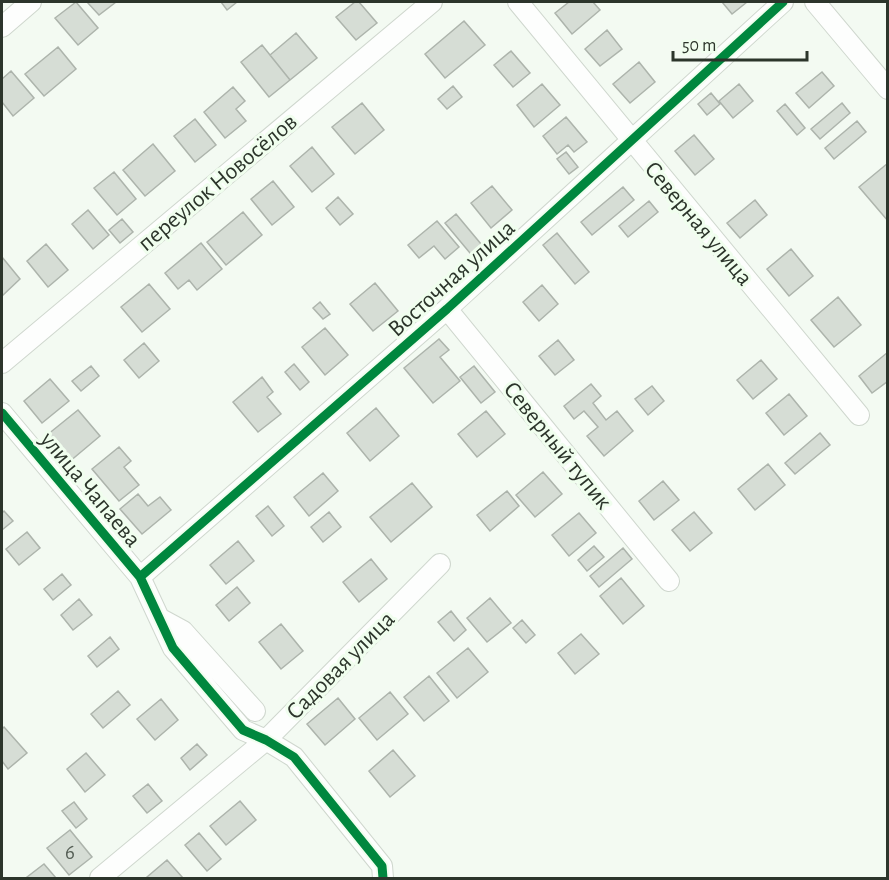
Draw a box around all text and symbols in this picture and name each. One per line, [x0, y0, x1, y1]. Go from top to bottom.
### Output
scale bar [673, 24, 806, 62]
text: 50 m [682, 37, 716, 55]
street label: переулок Новосёлов [134, 110, 302, 256]
street label: Северная улица [640, 157, 757, 290]
street label: Восточная улица [384, 216, 520, 342]
street label: Северный тупик [499, 377, 616, 514]
street label: улица Чапаева [35, 427, 145, 552]
street label: Садовая улица [282, 607, 399, 724]
house number: 6 [65, 842, 75, 863]

